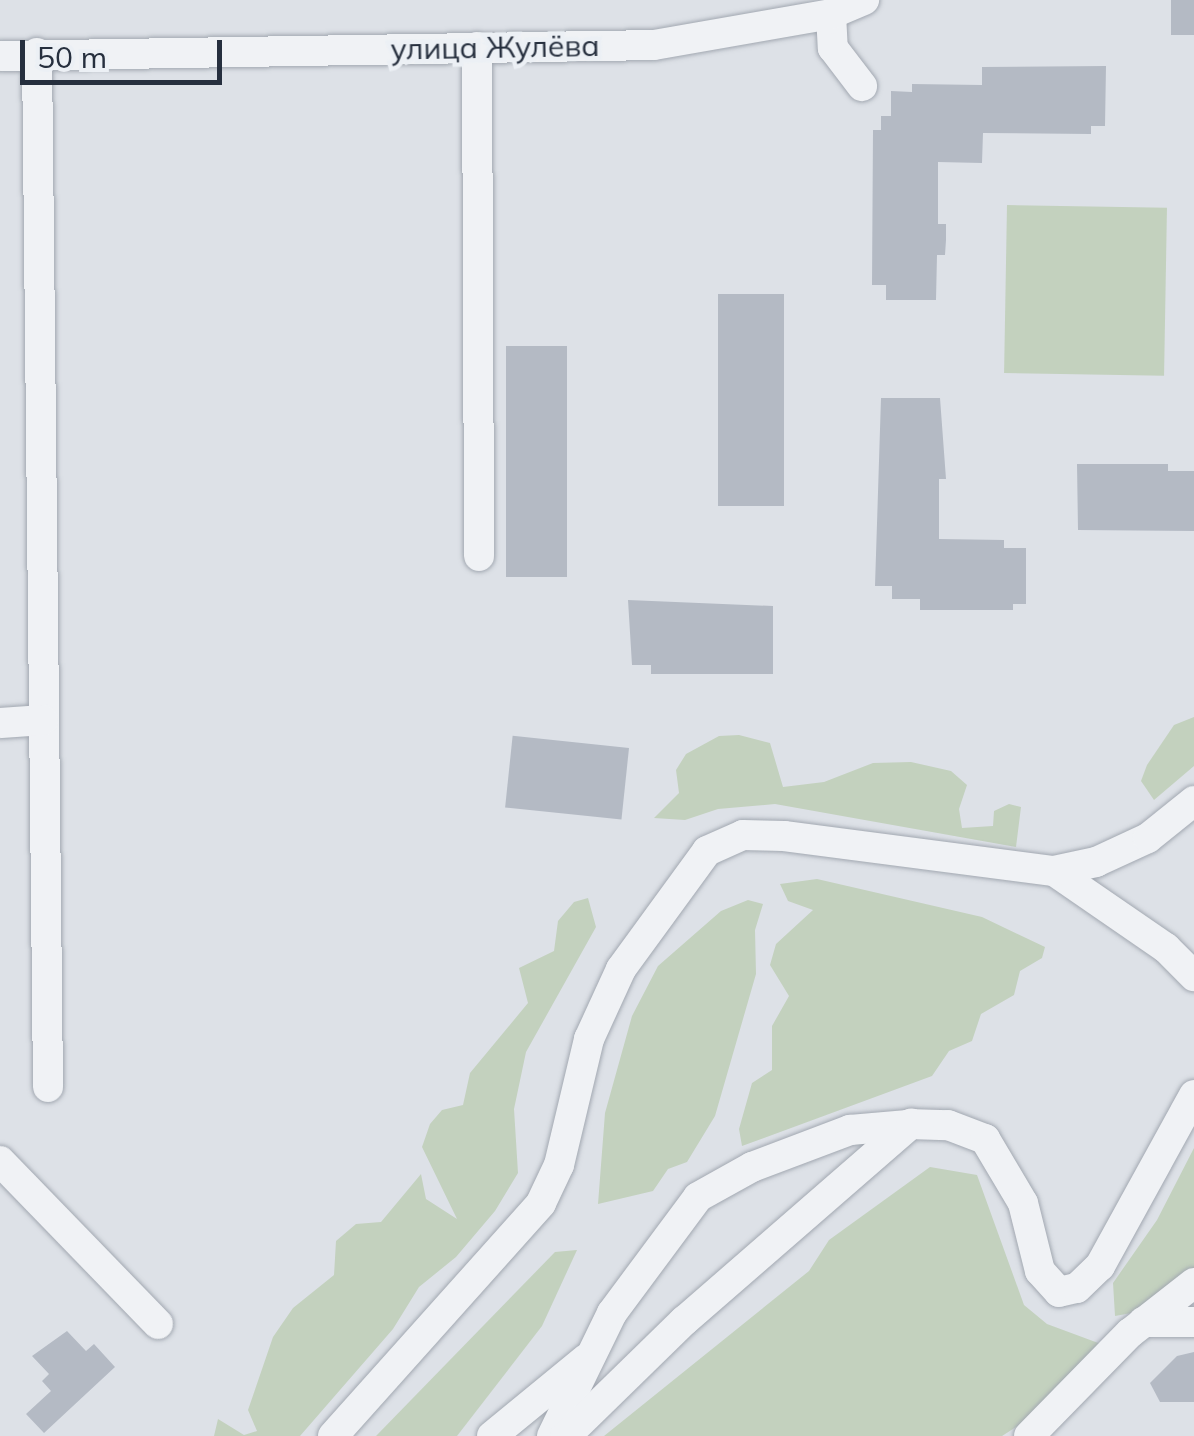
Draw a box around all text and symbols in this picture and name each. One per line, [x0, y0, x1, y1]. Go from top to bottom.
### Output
scale bar [25, 20, 228, 82]
street label: улица Жулёва [390, 27, 600, 67]
text: 50 m [37, 38, 107, 76]

